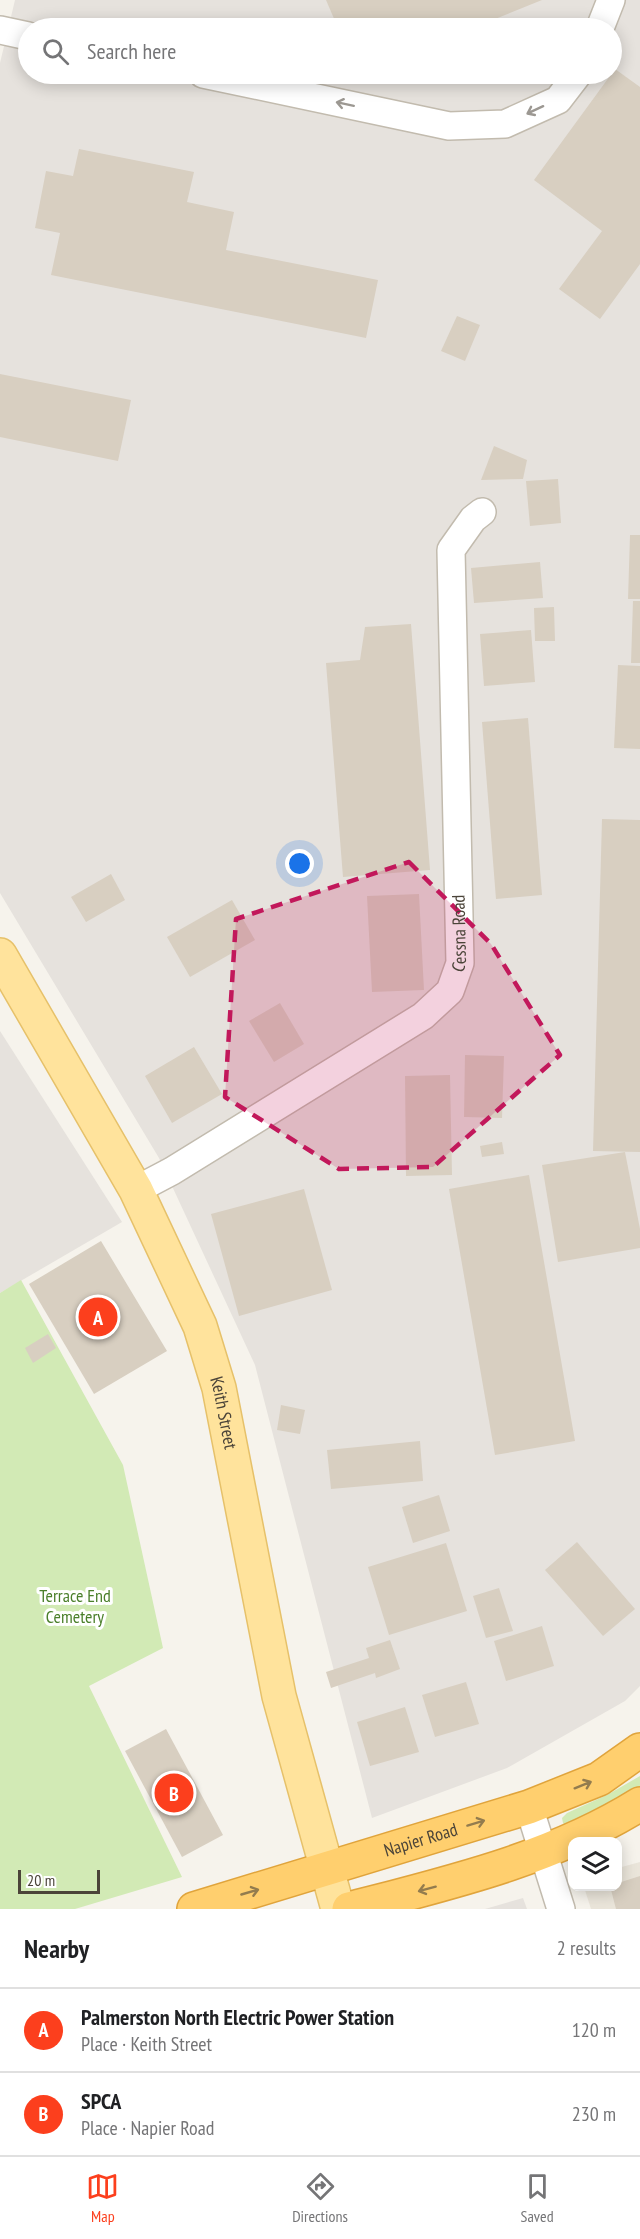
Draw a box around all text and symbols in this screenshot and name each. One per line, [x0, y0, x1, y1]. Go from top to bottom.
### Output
search box [18, 18, 622, 84]
icon: search [39, 35, 72, 68]
text: Search here [87, 37, 176, 65]
one-way arrow [336, 98, 355, 109]
one-way arrow [526, 105, 544, 117]
your location [285, 849, 314, 878]
street label: Cessna Road [446, 894, 471, 975]
pin: A [78, 1294, 118, 1340]
street label: Keith Street [205, 1374, 243, 1451]
park label: Terrace End Cemetery [39, 1584, 111, 1628]
pin: B [154, 1770, 194, 1816]
one-way arrow [573, 1779, 592, 1790]
street label: Napier Road [381, 1817, 460, 1861]
one-way arrow [466, 1817, 485, 1828]
map controls [568, 1837, 622, 1891]
button: layers [568, 1837, 622, 1891]
scale bar [18, 1867, 100, 1894]
text: 20 m [27, 1870, 55, 1890]
one-way arrow [418, 1883, 437, 1895]
one-way arrow [240, 1886, 259, 1897]
text: Nearby [24, 1932, 89, 1965]
text: 2 results [557, 1935, 616, 1961]
text: Palmerston North Electric Power Station [81, 2003, 394, 2031]
text: A [38, 2017, 49, 2043]
text: 120 m [572, 2017, 616, 2043]
text: Place · Keith Street [81, 2031, 212, 2057]
text: SPCA [81, 2087, 121, 2115]
text: B [39, 2101, 48, 2127]
text: 230 m [572, 2101, 616, 2127]
text: Place · Napier Road [81, 2115, 214, 2141]
tab: Map [86, 2170, 119, 2226]
tab: Directions [292, 2170, 348, 2226]
tab: Saved [521, 2170, 554, 2226]

